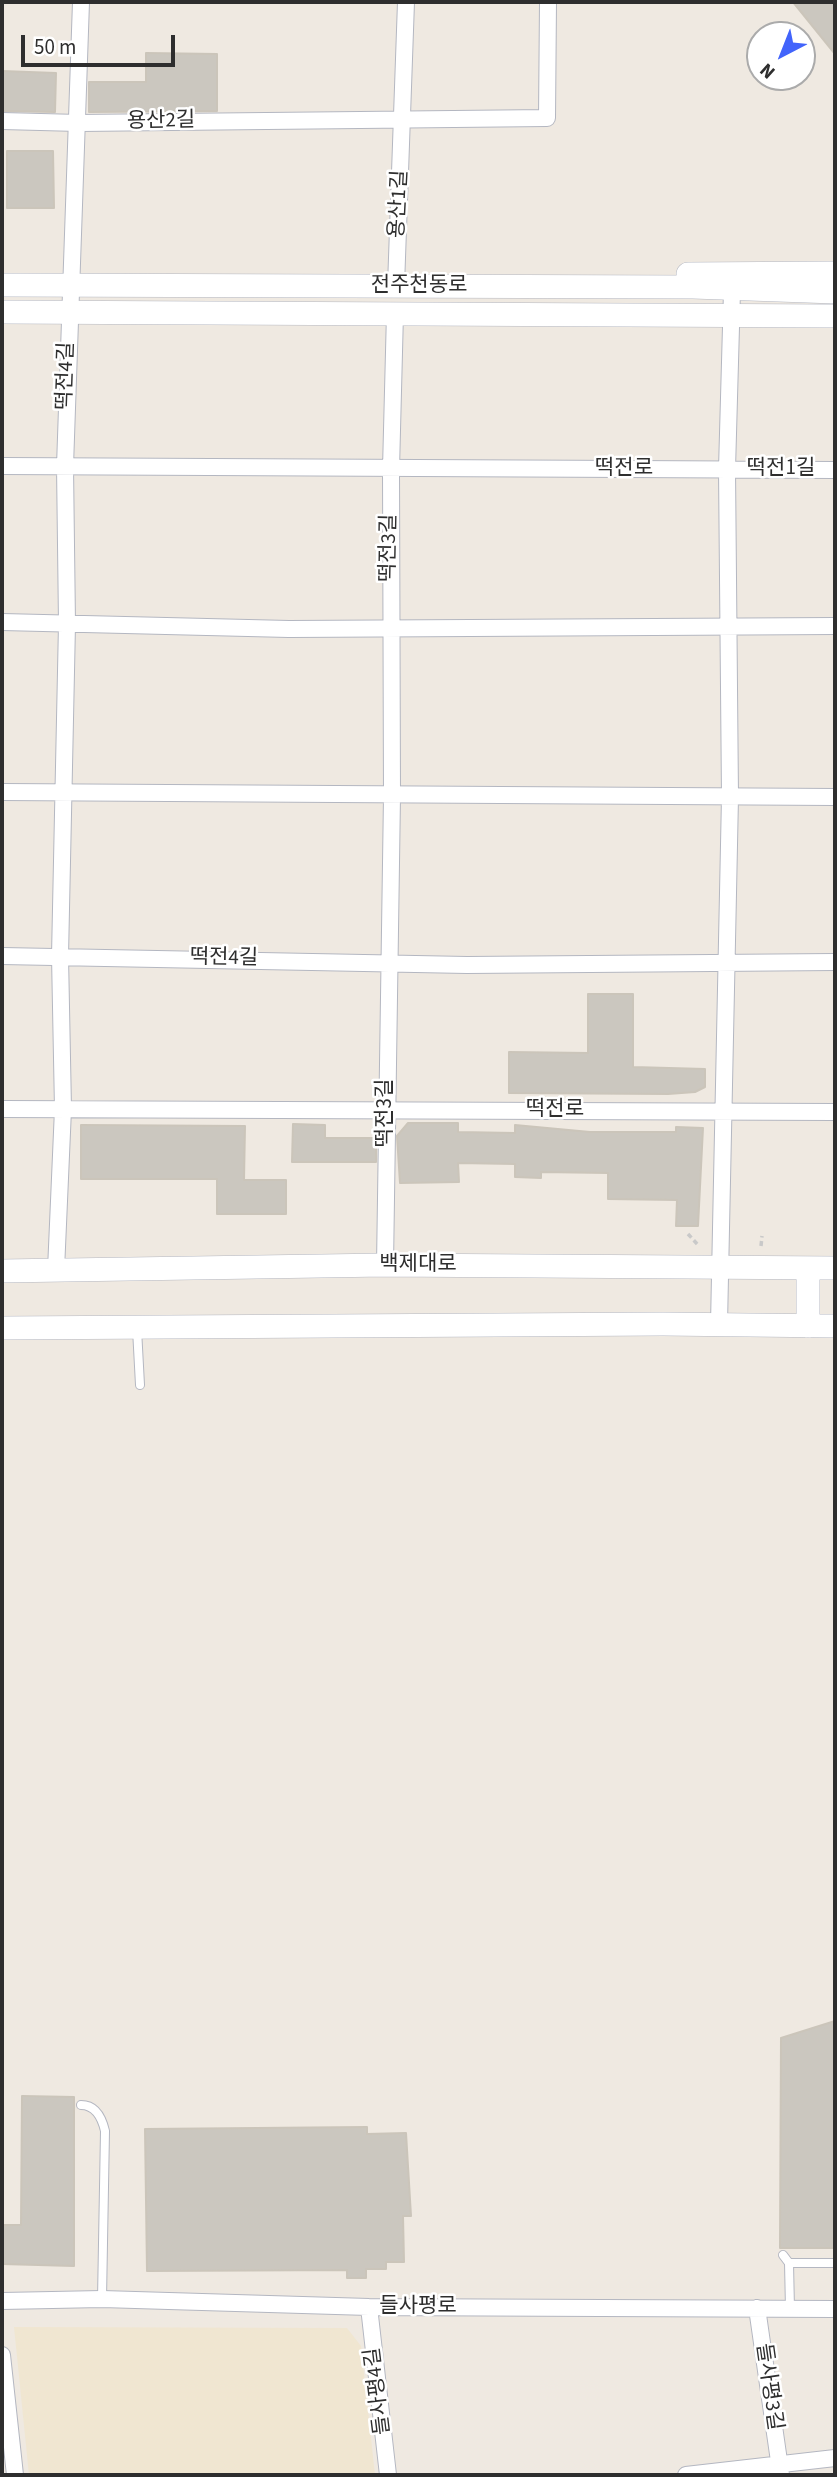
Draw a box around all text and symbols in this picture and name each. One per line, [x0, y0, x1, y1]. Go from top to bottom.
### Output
scale bar [24, 21, 178, 65]
north arrow [746, 21, 816, 91]
text: 50 m [34, 32, 76, 62]
text: N [754, 56, 782, 85]
street label: 용산2길 [127, 109, 195, 135]
street label: 용산1길 [386, 169, 414, 239]
street label: 전주천동로 [371, 273, 467, 299]
street label: 떡전4길 [53, 341, 81, 411]
street label: 떡전로 [595, 456, 653, 482]
street label: 떡전1길 [747, 456, 815, 482]
street label: 떡전3길 [377, 514, 403, 582]
street label: 떡전4길 [190, 946, 258, 972]
street label: 떡전3길 [373, 1079, 399, 1147]
street label: 떡전로 [526, 1097, 584, 1123]
street label: 백제대로 [379, 1252, 457, 1278]
street label: 들사평로 [379, 2294, 457, 2320]
street label: 들사평3길 [749, 2342, 787, 2432]
street label: 들사평4길 [361, 2346, 397, 2436]

